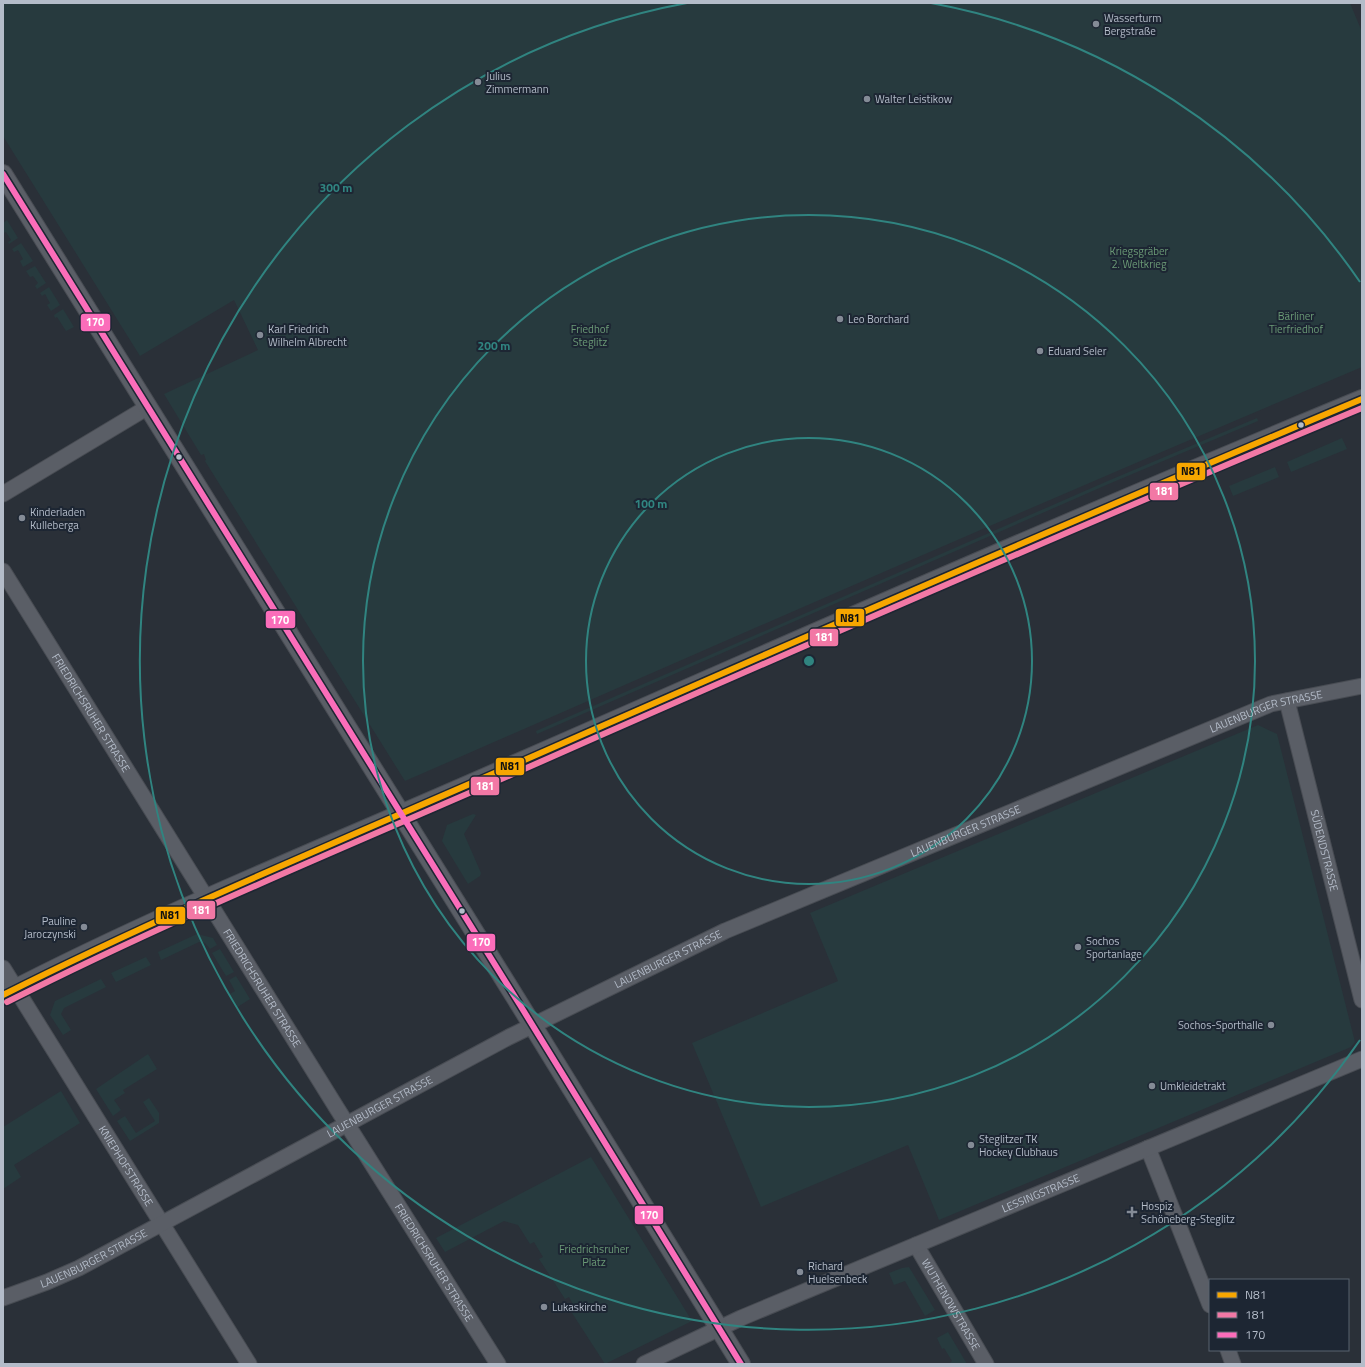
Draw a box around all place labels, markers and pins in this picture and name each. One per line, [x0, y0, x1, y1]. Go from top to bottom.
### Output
place label: Wasserturm Bergstraße [1104, 10, 1161, 39]
marker: Wasserturm Bergstraße [1091, 19, 1101, 29]
place label: Julius Zimmermann [486, 68, 549, 97]
marker: Julius Zimmermann [473, 77, 483, 87]
place label: Walter Leistikow [875, 91, 953, 107]
marker: Walter Leistikow [862, 94, 872, 104]
place label: Leo Borchard [848, 311, 909, 327]
marker: Leo Borchard [835, 314, 845, 324]
place label: Karl Friedrich Wilhelm Albrecht [268, 321, 347, 350]
marker: Karl Friedrich Wilhelm Albrecht [255, 330, 265, 340]
place label: Eduard Seler [1048, 343, 1107, 359]
marker: Eduard Seler [1035, 346, 1045, 356]
unlabelled marker [1296, 420, 1306, 430]
unlabelled marker [174, 452, 184, 462]
place label: Kinderladen Kulleberga [30, 504, 85, 533]
marker: Kinderladen Kulleberga [17, 513, 27, 523]
centre of rings [802, 654, 816, 668]
unlabelled marker [457, 906, 467, 916]
place label: Pauline Jaroczynski [24, 913, 76, 942]
marker: Pauline Jaroczynski [79, 922, 89, 932]
place label: Sochos Sportanlage [1086, 933, 1142, 962]
marker: Sochos Sportanlage [1073, 942, 1083, 952]
place label: Sochos-Sporthalle [1178, 1017, 1263, 1033]
marker: Sochos-Sporthalle [1266, 1020, 1276, 1030]
place label: Umkleidetrakt [1160, 1078, 1226, 1094]
marker: Umkleidetrakt [1147, 1081, 1157, 1091]
place label: Steglitzer TK Hockey Clubhaus [979, 1131, 1058, 1160]
marker: Steglitzer TK Hockey Clubhaus [966, 1140, 976, 1150]
place label: Hospiz Schöneberg-Steglitz [1141, 1198, 1235, 1227]
marker: Hospiz Schöneberg-Steglitz [1126, 1206, 1138, 1218]
place label: Richard Huelsenbeck [808, 1258, 868, 1287]
marker: Richard Huelsenbeck [795, 1267, 805, 1277]
place label: Lukaskirche [552, 1299, 607, 1315]
marker: Lukaskirche [539, 1302, 549, 1312]

